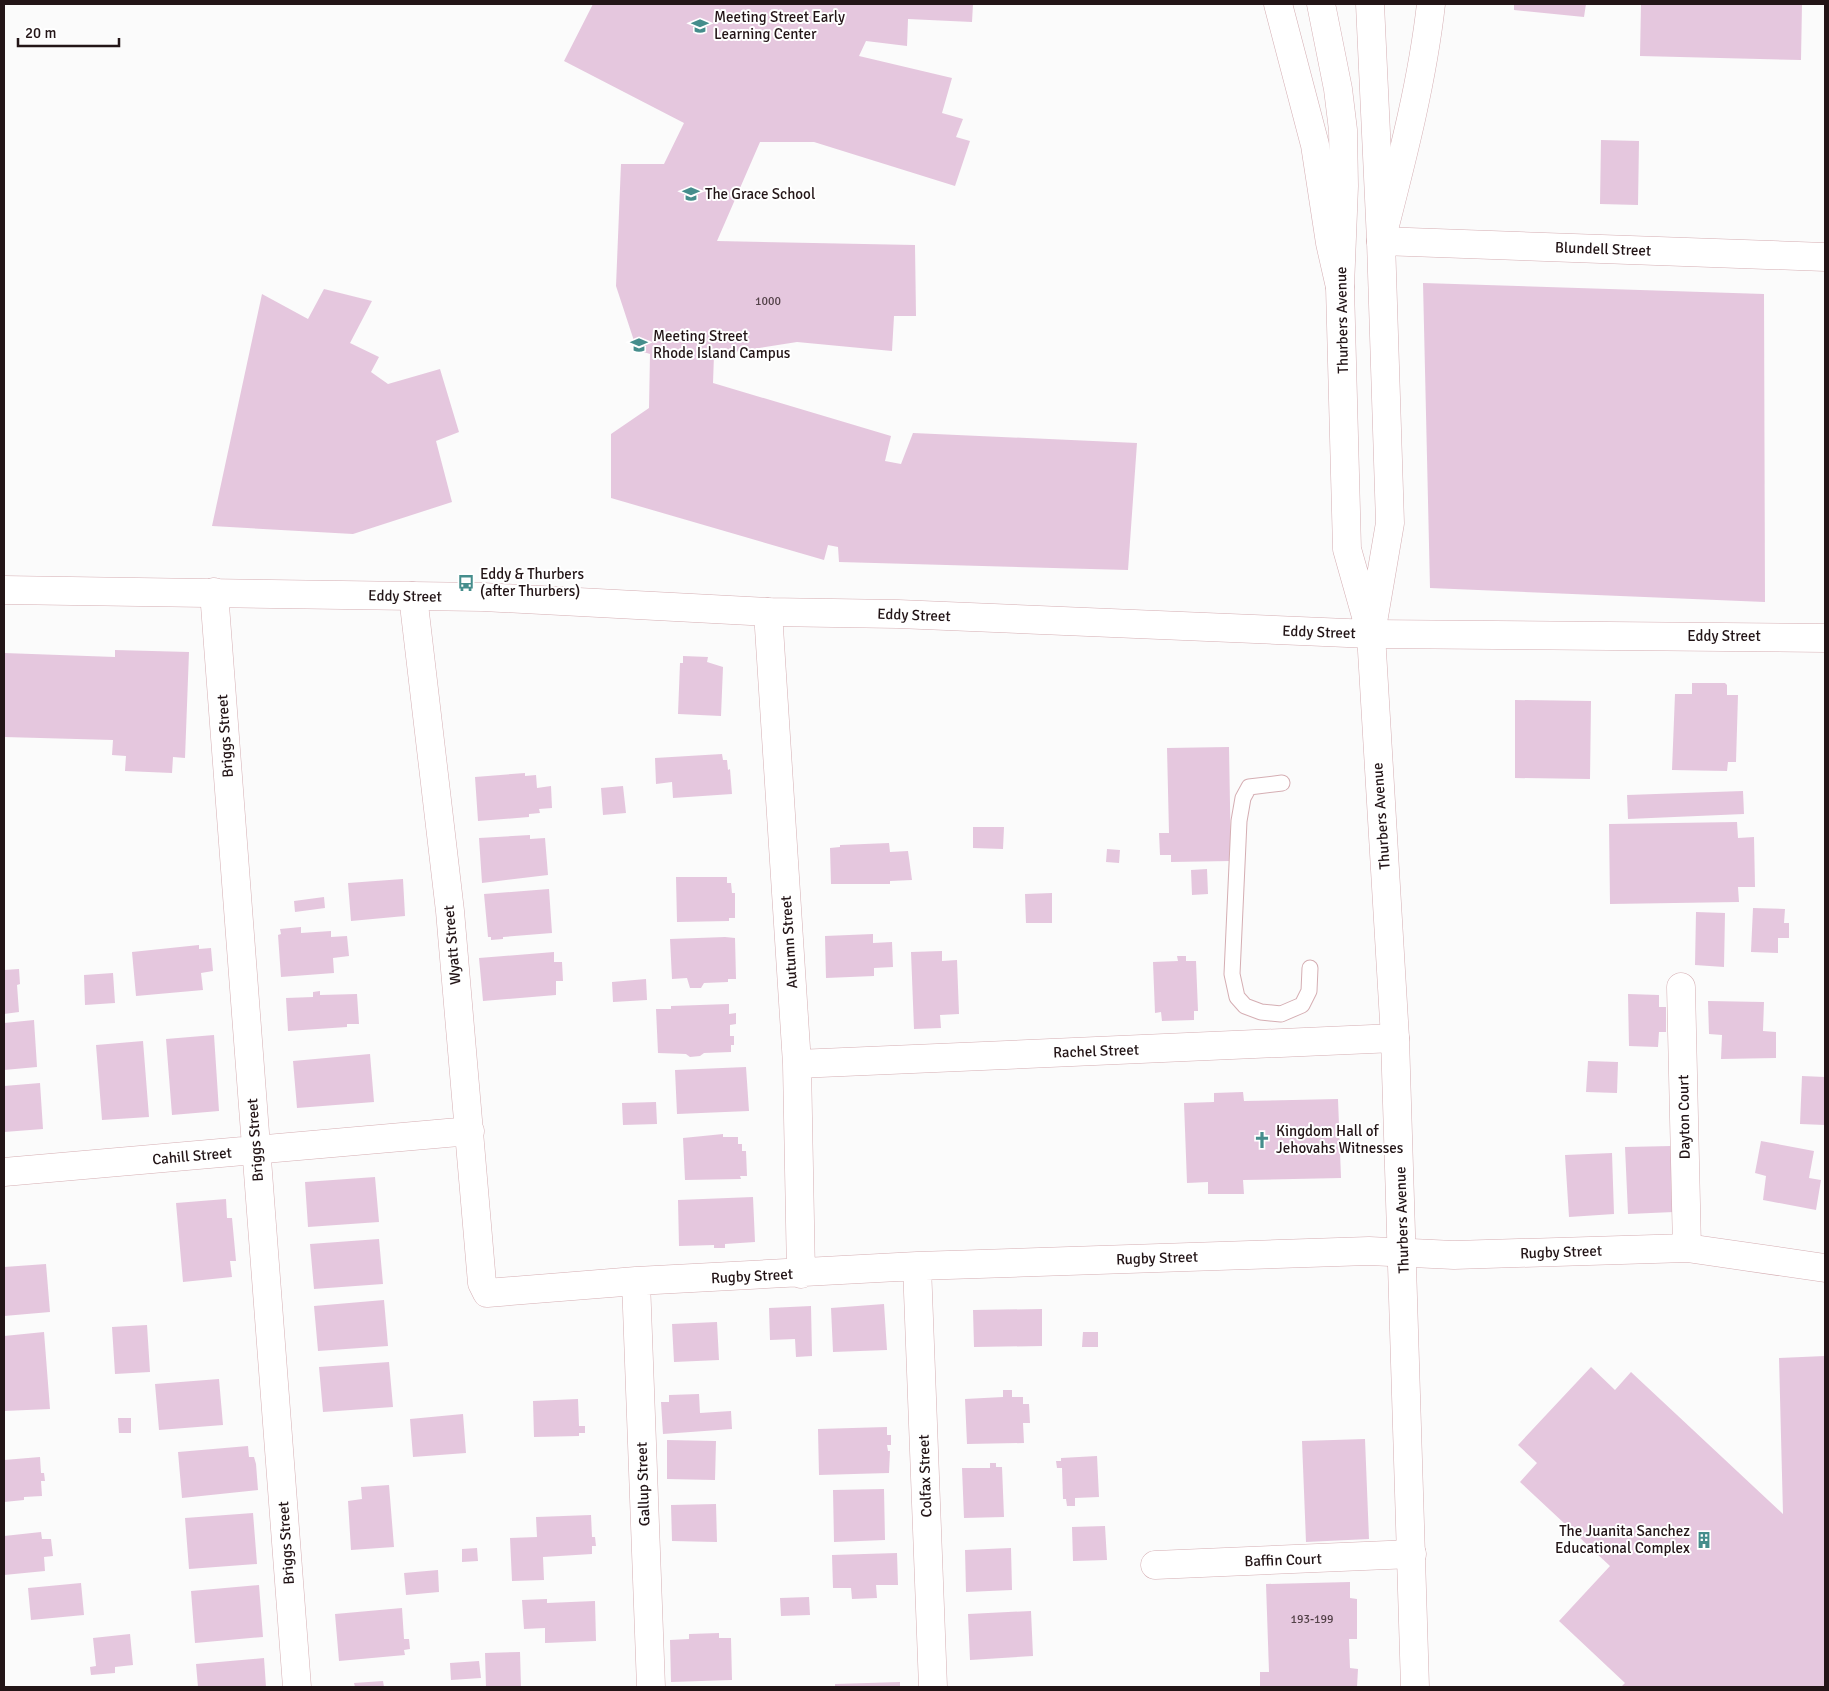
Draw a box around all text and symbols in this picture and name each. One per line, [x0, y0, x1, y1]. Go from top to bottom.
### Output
place label: Meeting Street Early Learning Center [714, 8, 845, 43]
scale bar [18, 15, 119, 47]
school or university icon: Meeting Street Early Learning Center [690, 16, 710, 36]
text: 20 m [25, 24, 56, 42]
school or university icon: The Grace School [681, 184, 701, 204]
place label: The Grace School [705, 185, 815, 203]
street label: Blundell Street [1555, 238, 1651, 260]
street label: Thurbers Avenue [1332, 266, 1352, 374]
house number: 1000 [755, 294, 781, 309]
place label: Meeting Street Rhode Island Campus [653, 327, 791, 362]
school or university icon: Meeting Street Rhode Island Campus [629, 335, 649, 355]
place label: Eddy & Thurbers (after Thurbers) [480, 565, 584, 600]
bus stop icon: Eddy & Thurbers (after Thurbers) [456, 573, 476, 593]
street label: Eddy Street [368, 586, 442, 606]
street label: Eddy Street [877, 605, 951, 625]
street label: Eddy Street [1282, 622, 1356, 642]
street label: Eddy Street [1687, 627, 1761, 645]
street label: Briggs Street [213, 694, 237, 778]
street label: Thurbers Avenue [1368, 762, 1394, 870]
street label: Autumn Street [777, 895, 801, 989]
street label: Wyatt Street [440, 904, 464, 986]
street label: Rachel Street [1053, 1041, 1139, 1061]
street label: Dayton Court [1674, 1075, 1694, 1159]
street label: Briggs Street [243, 1098, 267, 1182]
place label: Kingdom Hall of Jehovahs Witnesses [1276, 1122, 1404, 1157]
church icon: Kingdom Hall of Jehovahs Witnesses [1252, 1130, 1272, 1150]
street label: Cahill Street [151, 1144, 233, 1168]
street label: Thurbers Avenue [1391, 1166, 1413, 1274]
street label: Rugby Street [1520, 1242, 1602, 1262]
street label: Rugby Street [1116, 1248, 1198, 1268]
street label: Rugby Street [711, 1265, 793, 1287]
street label: Colfax Street [915, 1434, 935, 1518]
street label: Gallup Street [633, 1442, 653, 1526]
street label: Briggs Street [274, 1501, 298, 1585]
place label: The Juanita Sanchez Educational Complex [1555, 1522, 1690, 1557]
building icon: The Juanita Sanchez Educational Complex [1694, 1530, 1714, 1550]
street label: Baffin Court [1244, 1550, 1322, 1570]
house number: 193-199 [1290, 1612, 1334, 1627]

